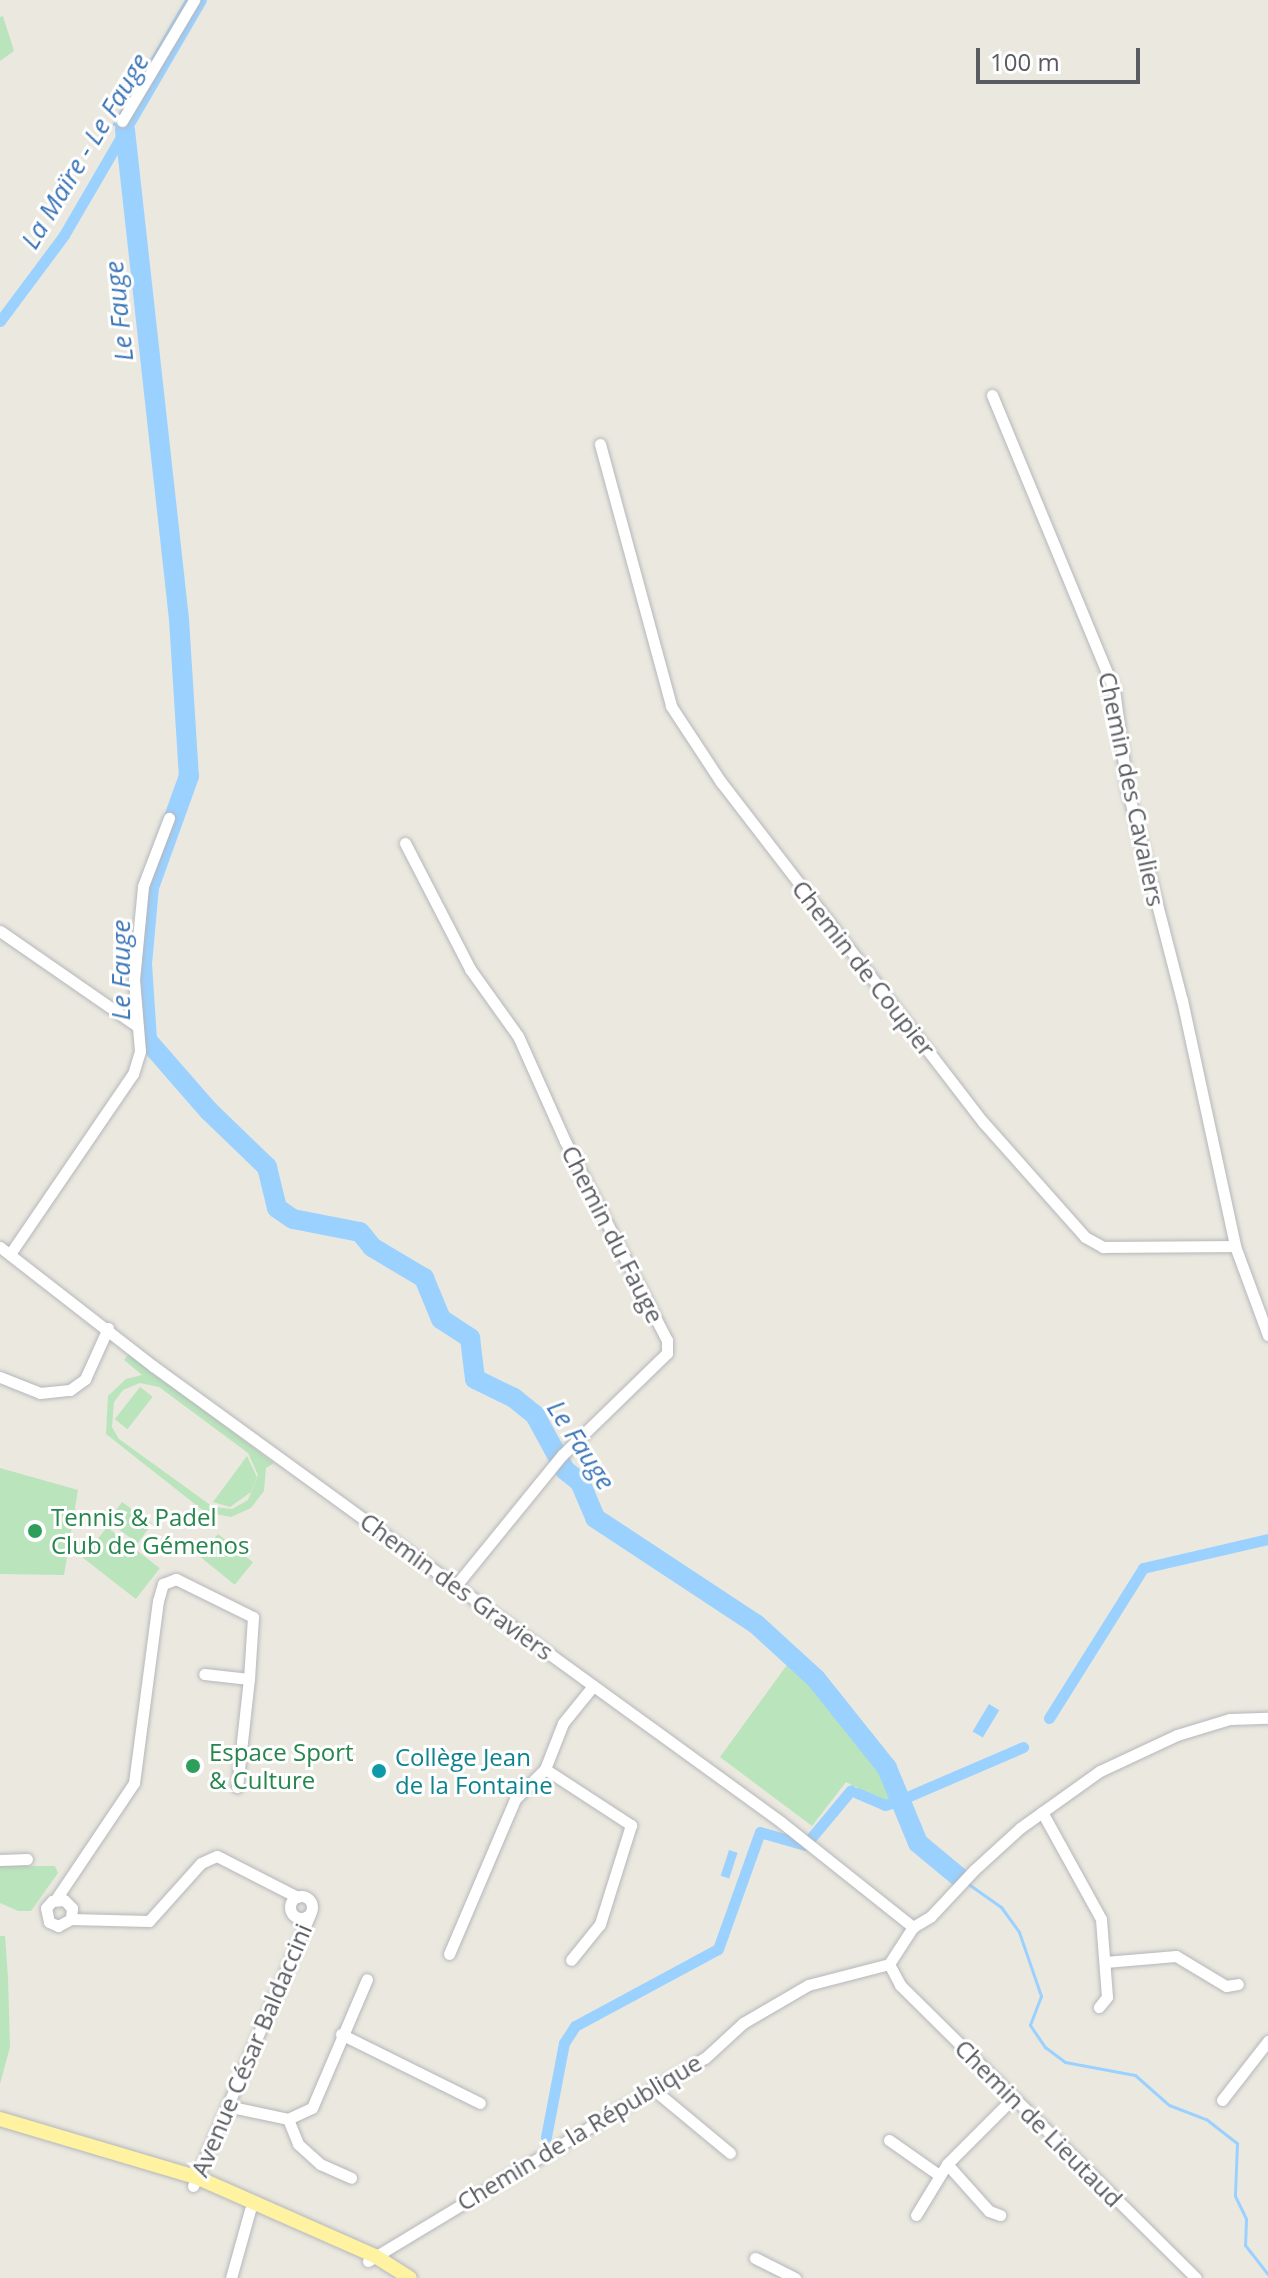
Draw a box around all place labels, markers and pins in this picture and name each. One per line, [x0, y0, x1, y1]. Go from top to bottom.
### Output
place label: Tennis & Padel Club de Gémenos [51, 1503, 249, 1559]
marker: Tennis & Padel Club de Gémenos [26, 1522, 44, 1540]
place label: Espace Sport & Culture [209, 1738, 354, 1794]
place label: Collège Jean de la Fontaine [395, 1743, 553, 1799]
marker: Espace Sport & Culture [184, 1757, 202, 1775]
marker: Collège Jean de la Fontaine [370, 1762, 388, 1780]

